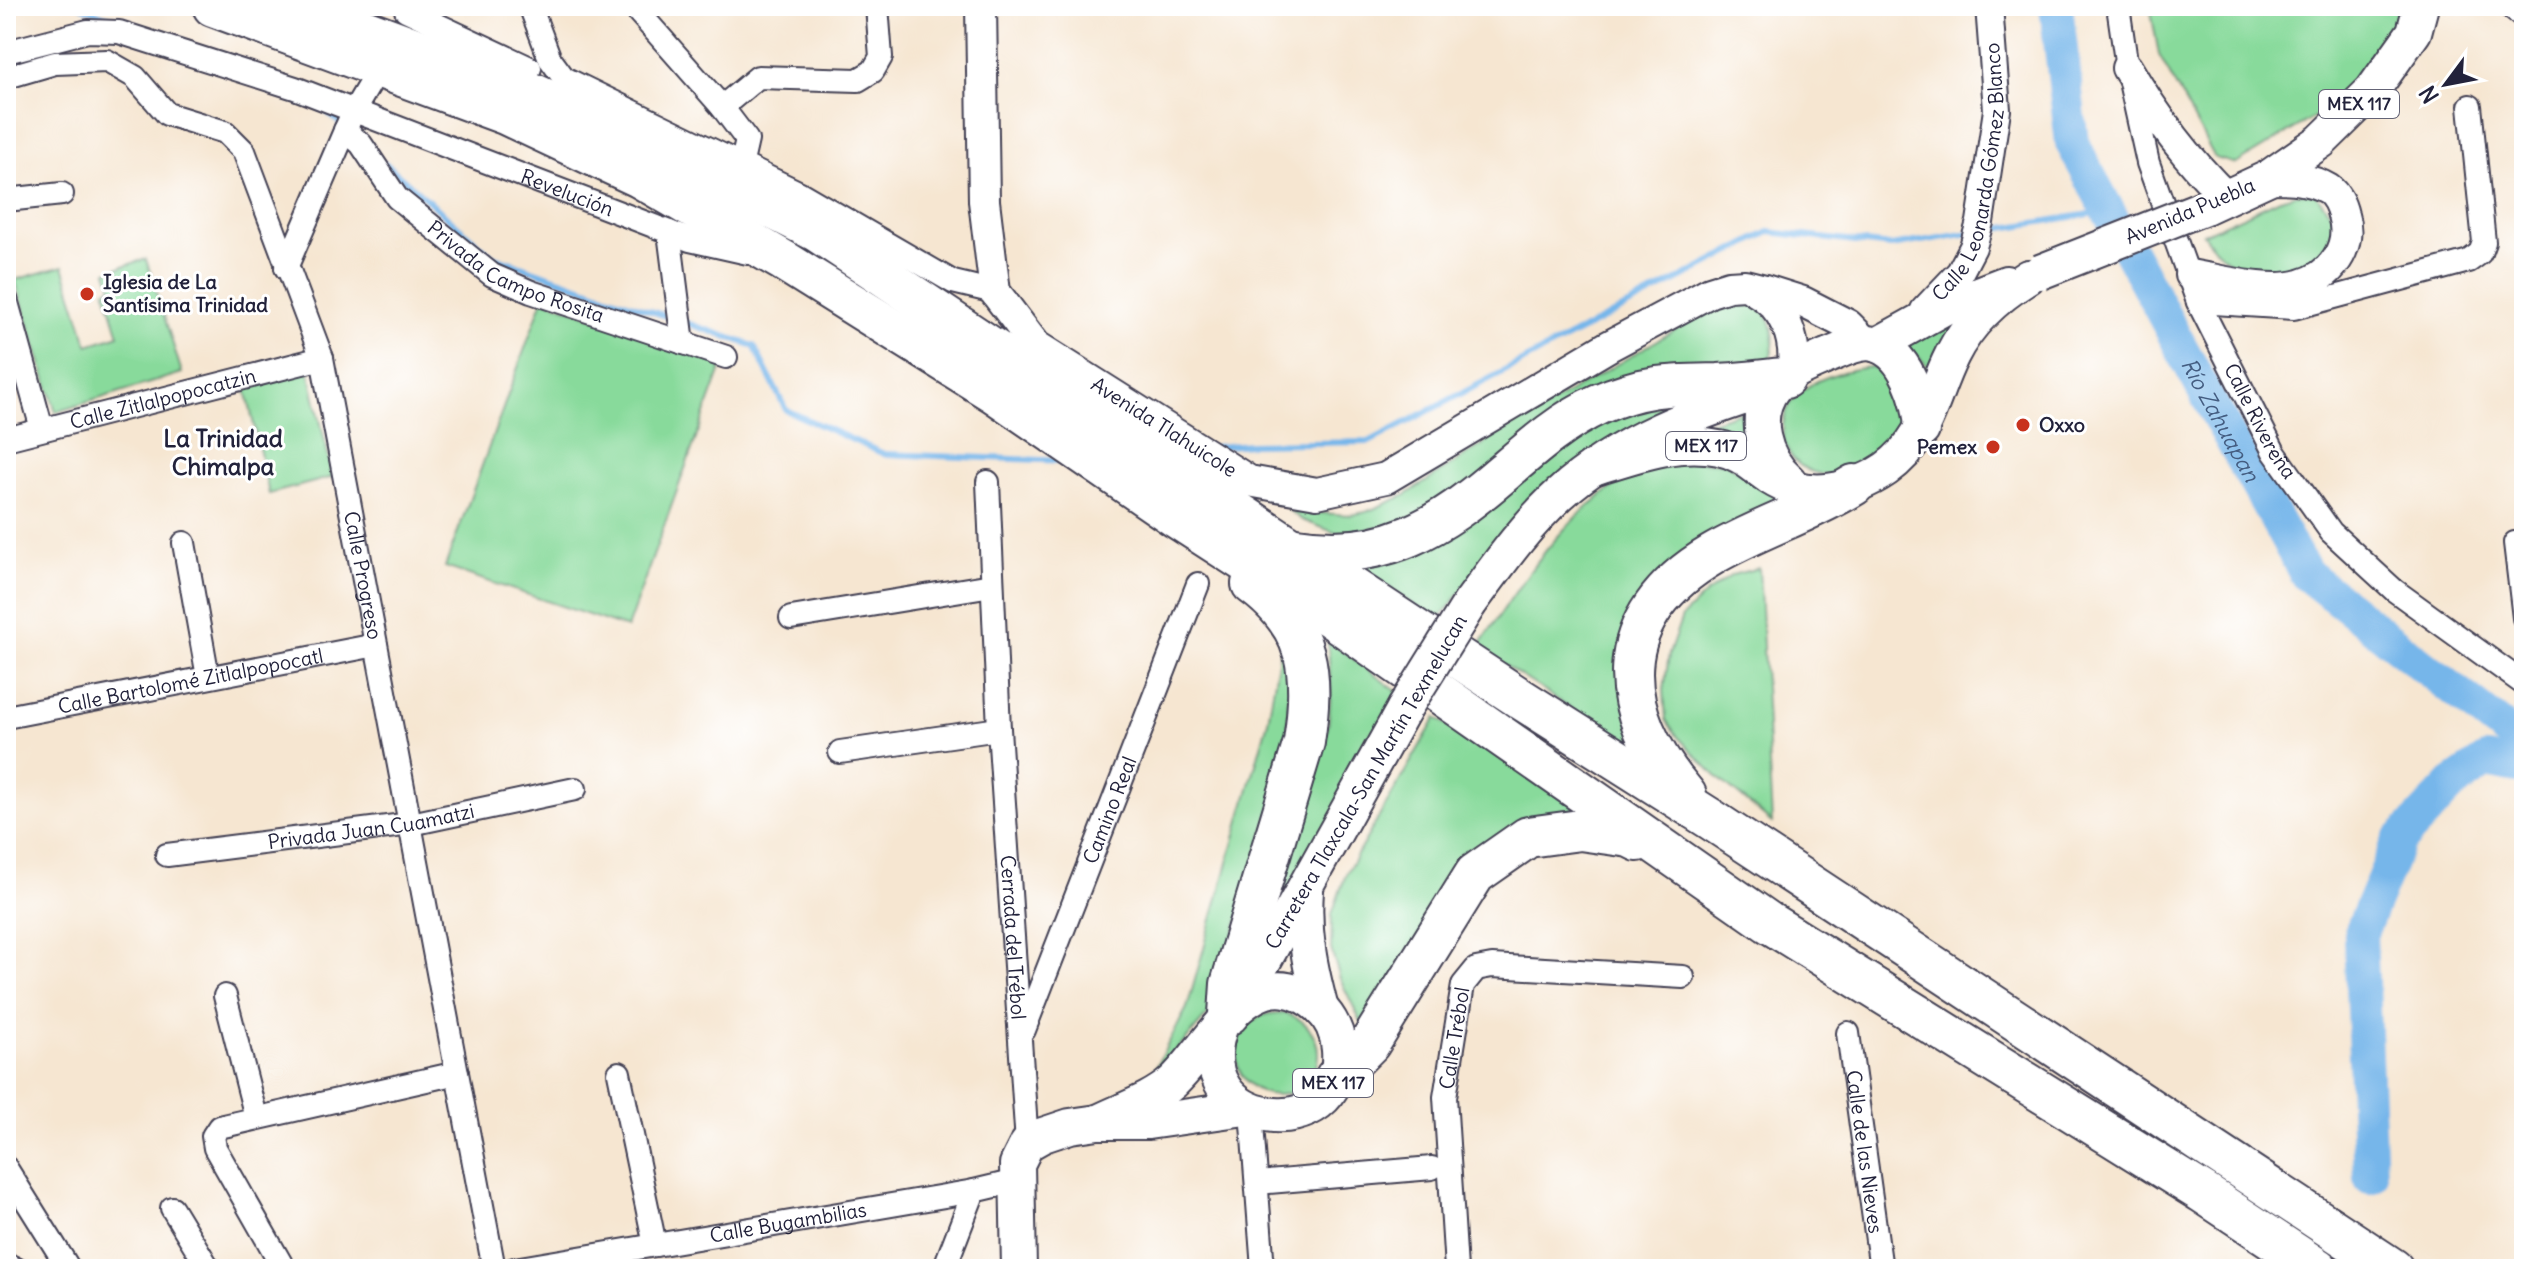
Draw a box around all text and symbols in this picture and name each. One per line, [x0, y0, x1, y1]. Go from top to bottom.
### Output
street label: Calle Leonarda Gómez Blanco [1926, 42, 2009, 306]
north arrow [2406, 44, 2486, 124]
text: N [2413, 81, 2445, 108]
road number: MEX 117 [2319, 90, 2399, 118]
street label: Revelución [518, 163, 617, 221]
street label: Avenida Puebla [2121, 172, 2258, 249]
street label: Privada Campo Rosita [423, 215, 607, 328]
place label: Iglesia de La Santísima Trinidad [103, 269, 268, 317]
marker: Iglesia de La Santísima Trinidad [78, 285, 96, 303]
water label: Río Zahuapan [2175, 353, 2266, 488]
street label: Calle Rivereña [2219, 359, 2302, 484]
street label: Calle Zitlalpopocatzin [67, 362, 258, 434]
street label: Avenida Tlahuicole [1087, 371, 1242, 482]
place label: Oxxo [2039, 412, 2085, 437]
marker: Oxxo [2014, 416, 2032, 434]
district label: La Trinidad Chimalpa [163, 423, 283, 481]
road number: MEX 117 [1666, 432, 1746, 460]
place label: Pemex [1917, 434, 1977, 459]
marker: Pemex [1984, 438, 2002, 456]
street label: Calle Progreso [339, 509, 388, 642]
street label: Carretera Tlaxcala-San Martín Texmelucan [1259, 610, 1472, 954]
street label: Calle Bartolomé Zitlalpopocatl [56, 643, 325, 719]
street label: Camino Real [1077, 753, 1142, 867]
street label: Privada Juan Cuamatzi [266, 798, 477, 854]
street label: Cerrada del Trébol [996, 854, 1032, 1020]
street label: Calle Trébol [1433, 985, 1474, 1091]
road number: MEX 117 [1293, 1069, 1373, 1097]
street label: Calle de las Nieves [1841, 1069, 1889, 1235]
street label: Calle Bugambilias [708, 1196, 868, 1248]

